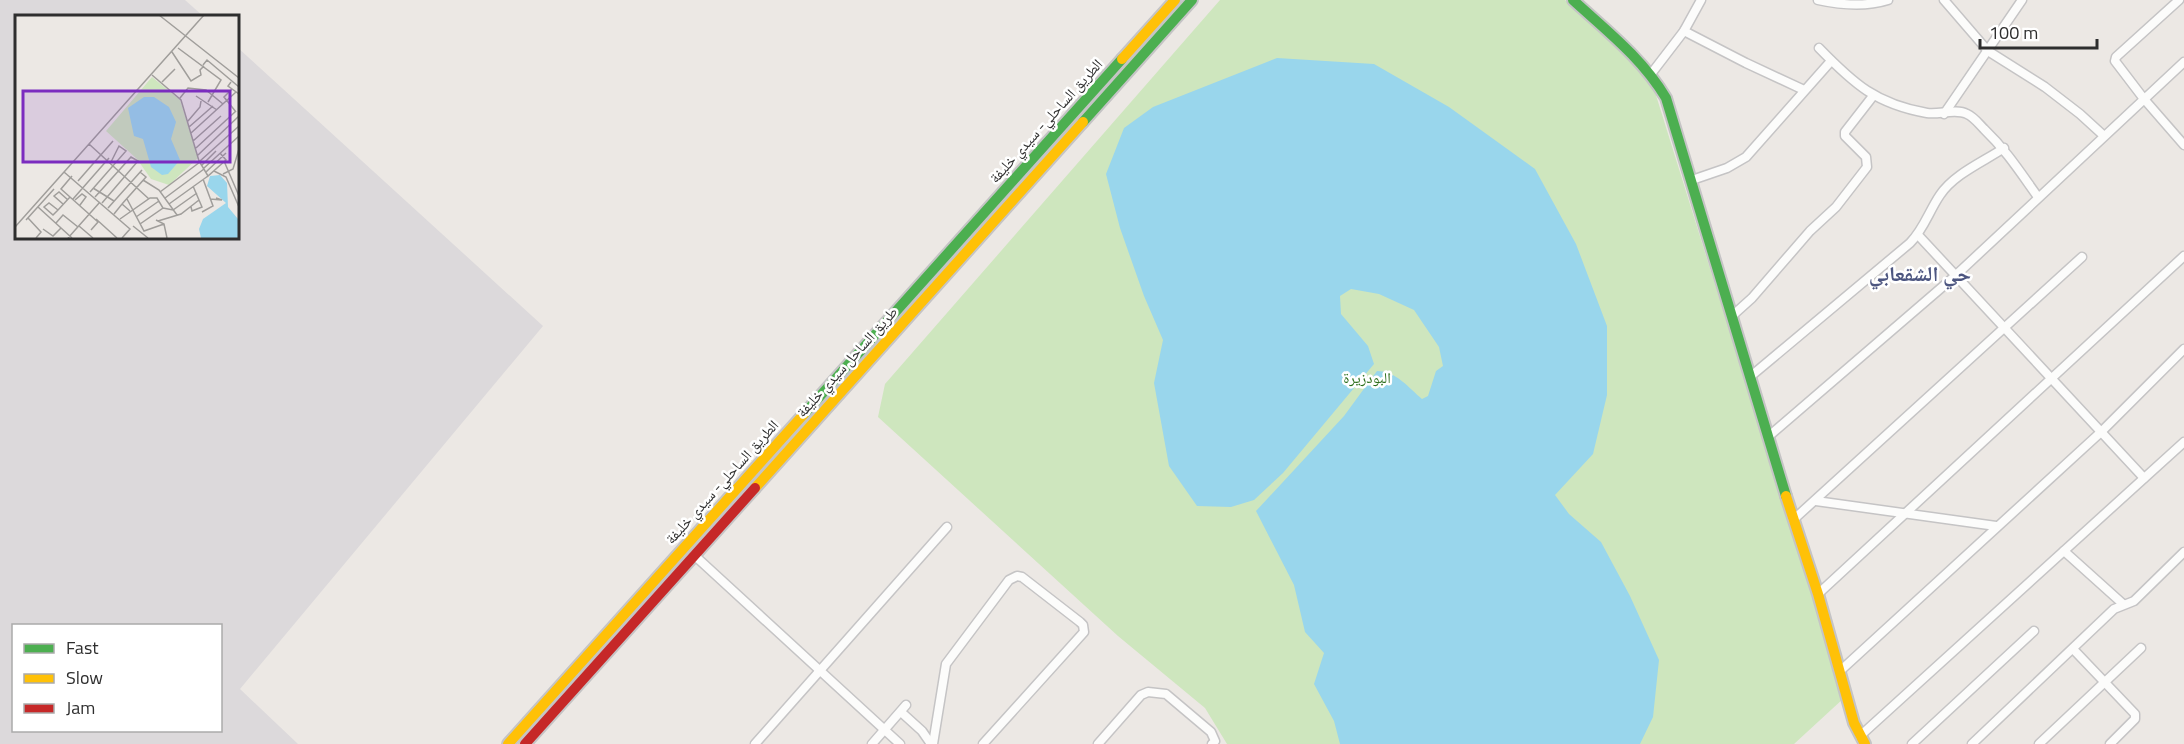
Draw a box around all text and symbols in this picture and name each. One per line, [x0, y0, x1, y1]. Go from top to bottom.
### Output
scale bar [1980, 12, 2097, 50]
inset map [15, 15, 238, 238]
text: 100 m [1989, 19, 2038, 46]
street label: الطريق الساحلي- سيدي خليفة [983, 53, 1108, 188]
district label: حي الشقعابي [1869, 257, 1971, 290]
street label: طريق الساحل سيدي خليفة [790, 301, 903, 423]
park label: البودزيرة [1343, 366, 1391, 389]
street label: الطريق الساحلي- سيدي خليفة [659, 414, 784, 549]
legend [12, 624, 222, 732]
text: Fast [66, 634, 99, 661]
text: Slow [66, 664, 103, 691]
text: Jam [66, 694, 95, 721]

